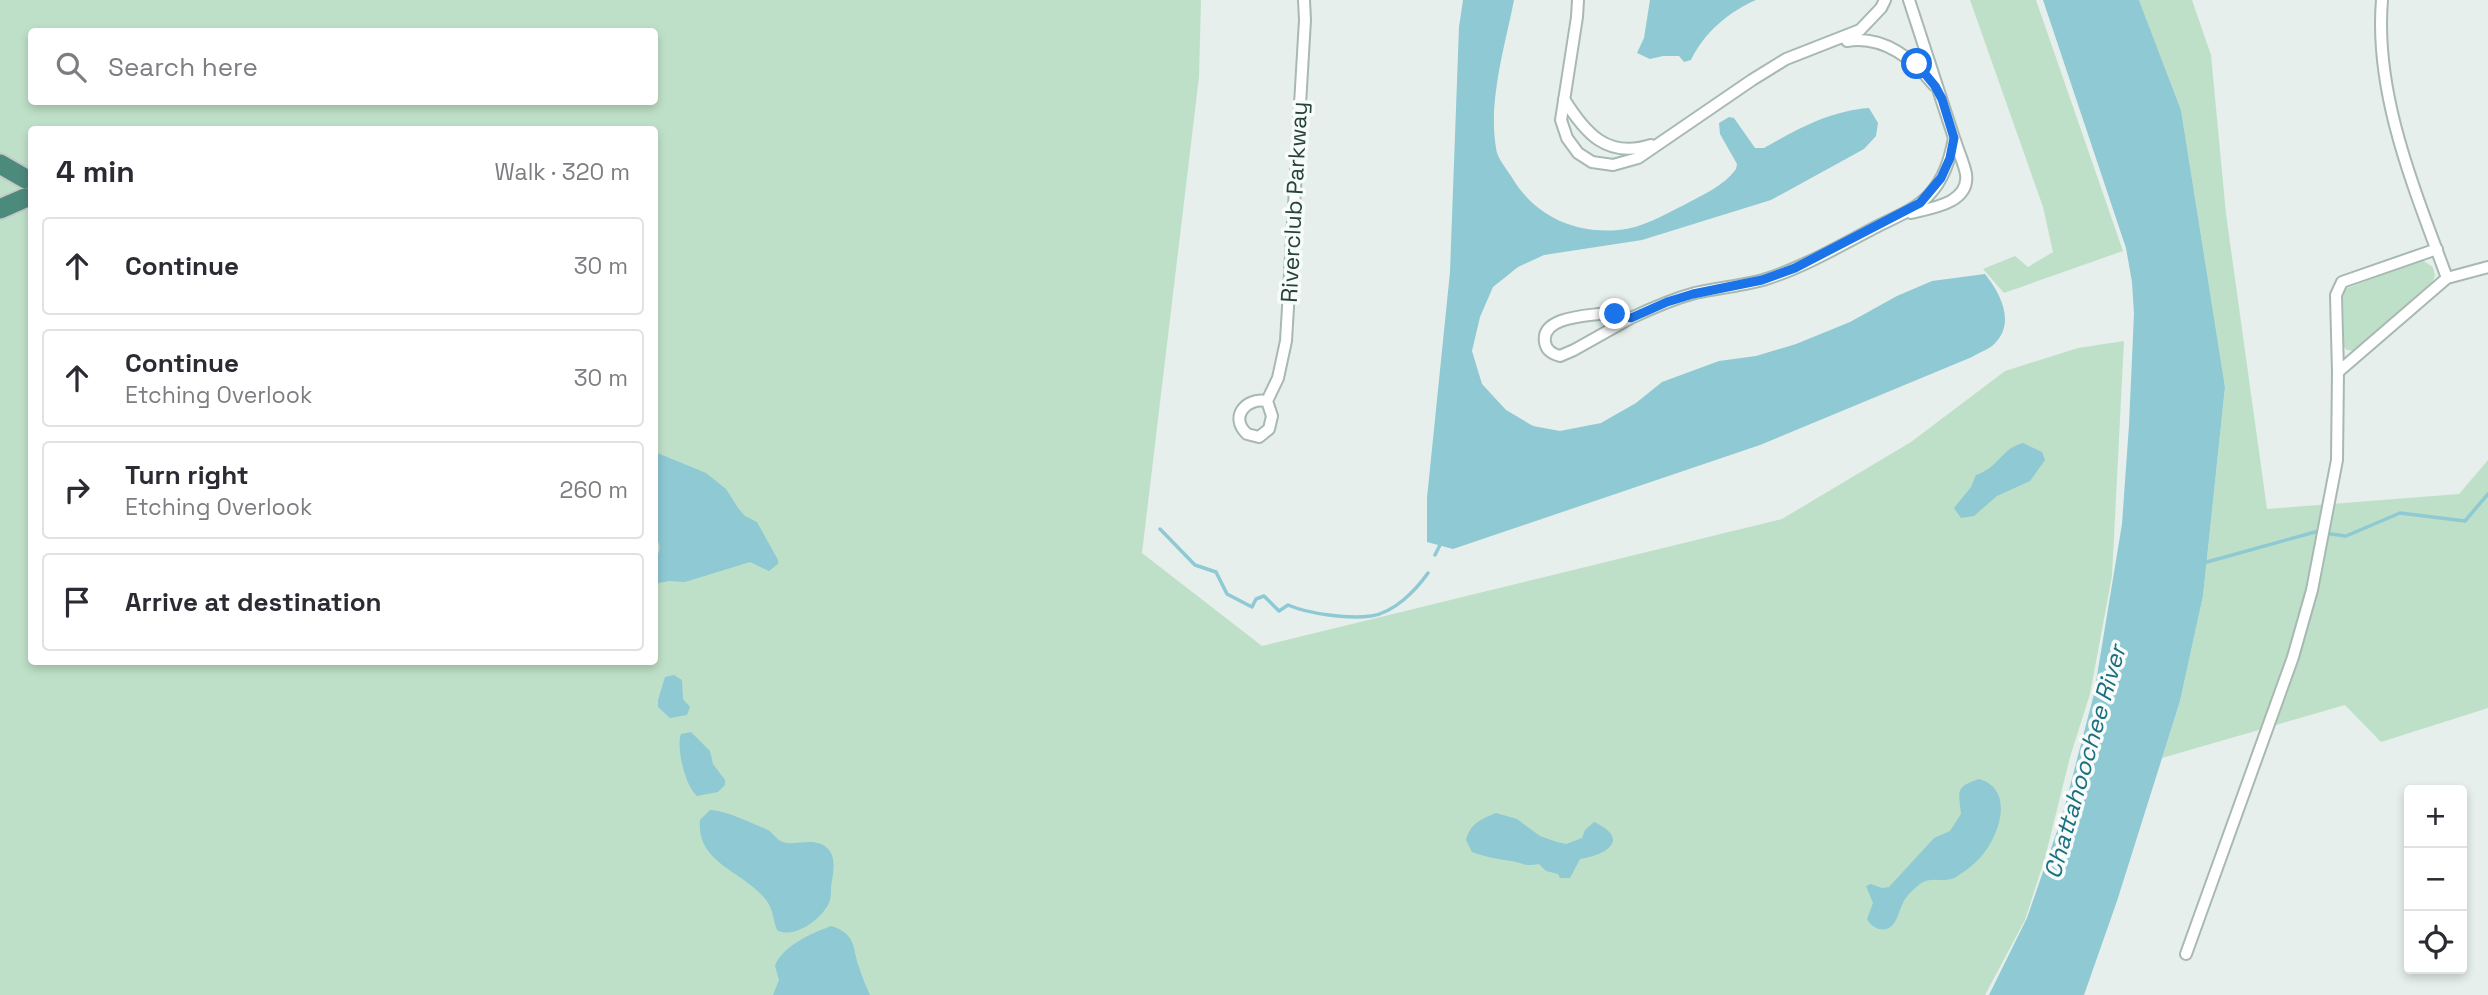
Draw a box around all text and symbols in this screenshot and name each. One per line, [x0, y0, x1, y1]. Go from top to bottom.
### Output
search box [28, 28, 658, 105]
icon: search [52, 48, 90, 86]
route start [1901, 48, 1932, 79]
text: Search here [108, 50, 258, 84]
street label: Riverclub Parkway [1274, 101, 1314, 303]
text: 4 min [56, 152, 135, 191]
text: Walk · 320 m [495, 157, 630, 187]
icon: ahead [58, 247, 96, 285]
text: Continue [125, 249, 239, 283]
text: 30 m [574, 251, 628, 281]
route end [1599, 298, 1630, 329]
text: Continue [125, 346, 239, 380]
icon: ahead [58, 359, 96, 397]
text: 30 m [574, 363, 628, 393]
text: Etching Overlook [125, 380, 312, 410]
text: Turn right [125, 458, 249, 492]
icon: right [58, 471, 96, 509]
text: 260 m [560, 475, 628, 505]
text: Etching Overlook [125, 492, 312, 522]
icon: arrive [58, 583, 96, 621]
text: Arrive at destination [125, 585, 382, 619]
water label: Chattahoochee River [2036, 639, 2133, 882]
map controls [2404, 785, 2467, 974]
button: + [2404, 785, 2467, 848]
button: − [2404, 848, 2467, 911]
button: locate [2404, 911, 2467, 974]

